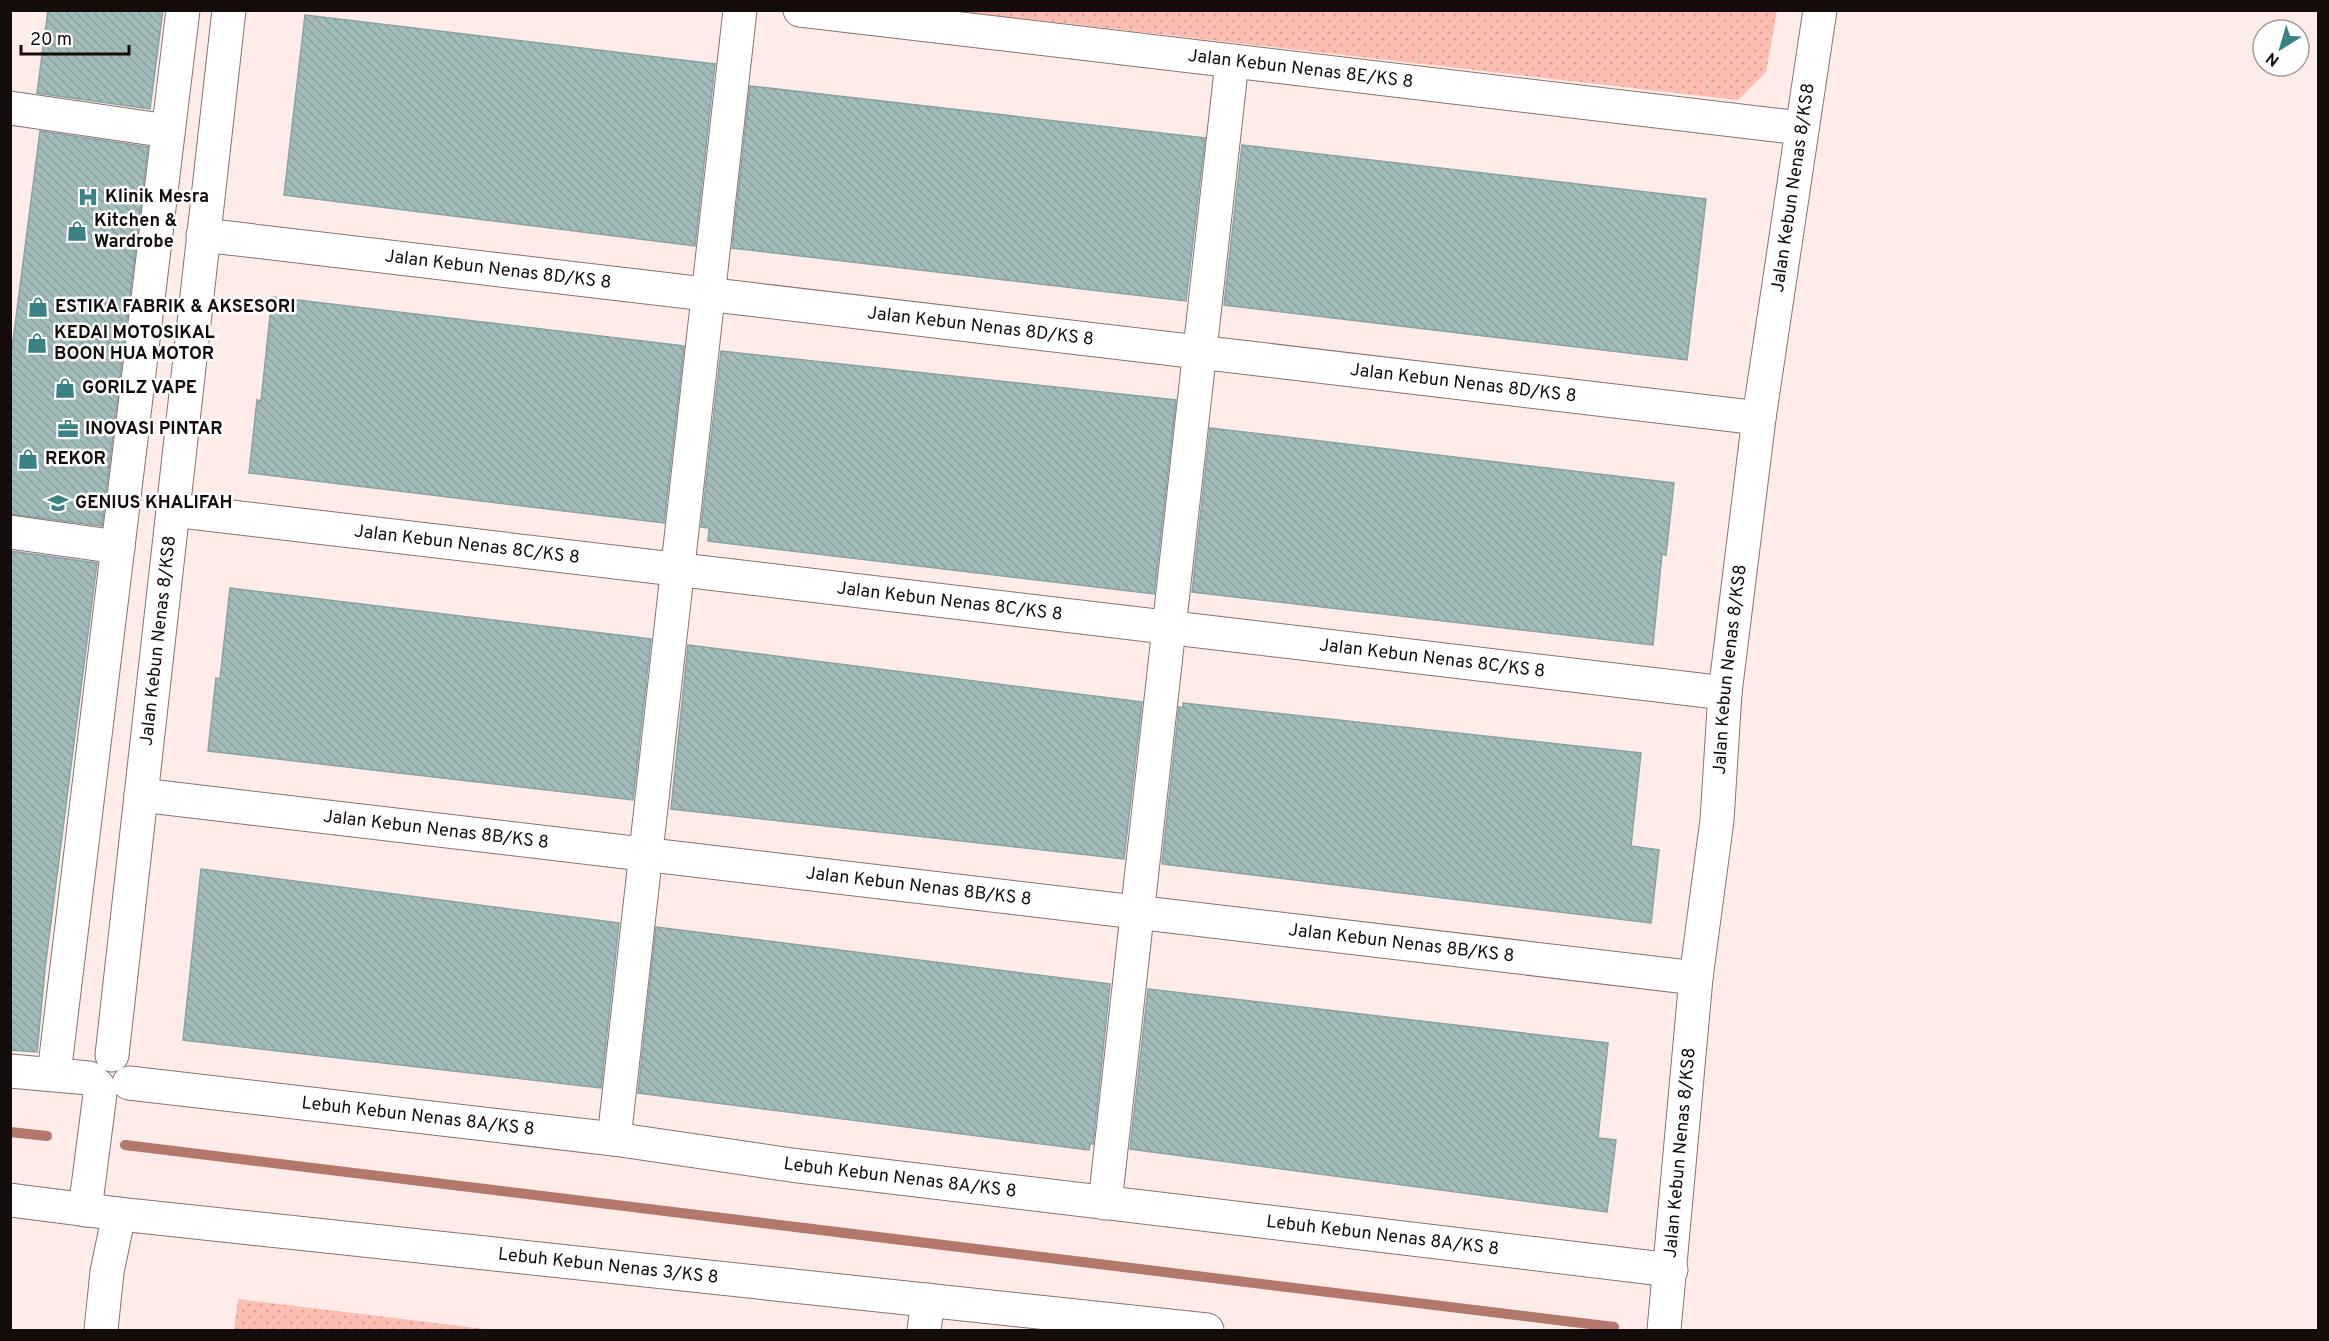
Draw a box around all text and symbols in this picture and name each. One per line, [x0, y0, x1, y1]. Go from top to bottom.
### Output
scale bar [21, 18, 129, 56]
north arrow [2251, 18, 2311, 78]
text: 20 m [30, 29, 72, 52]
street label: Jalan Kebun Nenas 8E/KS 8 [1187, 44, 1415, 94]
text: N [2263, 47, 2284, 70]
street label: Jalan Kebun Nenas 8/KS8 [1766, 82, 1820, 294]
hospital icon: Klinik Mesra [76, 185, 100, 209]
place label: Klinik Mesra [105, 186, 209, 209]
place label: Kitchen & Wardrobe [94, 210, 178, 254]
shop icon: Kitchen & Wardrobe [65, 219, 89, 243]
street label: Jalan Kebun Nenas 8D/KS 8 [383, 245, 613, 294]
shop icon: ESTIKA FABRIK & AKSESORI [26, 295, 50, 319]
place label: ESTIKA FABRIK & AKSESORI [55, 296, 295, 319]
street label: Jalan Kebun Nenas 8D/KS 8 [866, 302, 1095, 351]
place label: KEDAI MOTOSIKAL BOON HUA MOTOR [54, 322, 215, 366]
shop icon: KEDAI MOTOSIKAL BOON HUA MOTOR [25, 331, 49, 355]
street label: Jalan Kebun Nenas 8D/KS 8 [1349, 358, 1578, 408]
shop icon: GORILZ VAPE [53, 376, 77, 400]
place label: GORILZ VAPE [82, 377, 197, 400]
office icon: INOVASI PINTAR [56, 417, 80, 441]
place label: INOVASI PINTAR [85, 418, 223, 441]
shop icon: REKOR [16, 447, 40, 471]
place label: REKOR [45, 448, 106, 471]
school or university icon: GENIUS KHALIFAH [46, 491, 70, 515]
place label: GENIUS KHALIFAH [75, 492, 232, 515]
street label: Jalan Kebun Nenas 8C/KS 8 [353, 520, 581, 569]
street label: Jalan Kebun Nenas 8/KS8 [135, 534, 182, 747]
street label: Jalan Kebun Nenas 8/KS8 [1708, 563, 1752, 775]
street label: Jalan Kebun Nenas 8C/KS 8 [835, 577, 1064, 626]
street label: Jalan Kebun Nenas 8C/KS 8 [1318, 634, 1546, 683]
street label: Jalan Kebun Nenas 8B/KS 8 [322, 805, 550, 854]
street label: Jalan Kebun Nenas 8B/KS 8 [804, 862, 1033, 911]
street label: Jalan Kebun Nenas 8B/KS 8 [1287, 919, 1516, 968]
street label: Jalan Kebun Nenas 8/KS8 [1659, 1046, 1701, 1259]
street label: Lebuh Kebun Nenas 8A/KS 8 [300, 1092, 536, 1141]
street label: Lebuh Kebun Nenas 8A/KS 8 [782, 1153, 1018, 1203]
street label: Lebuh Kebun Nenas 8A/KS 8 [1265, 1210, 1500, 1261]
street label: Lebuh Kebun Nenas 3/KS 8 [497, 1243, 720, 1289]

